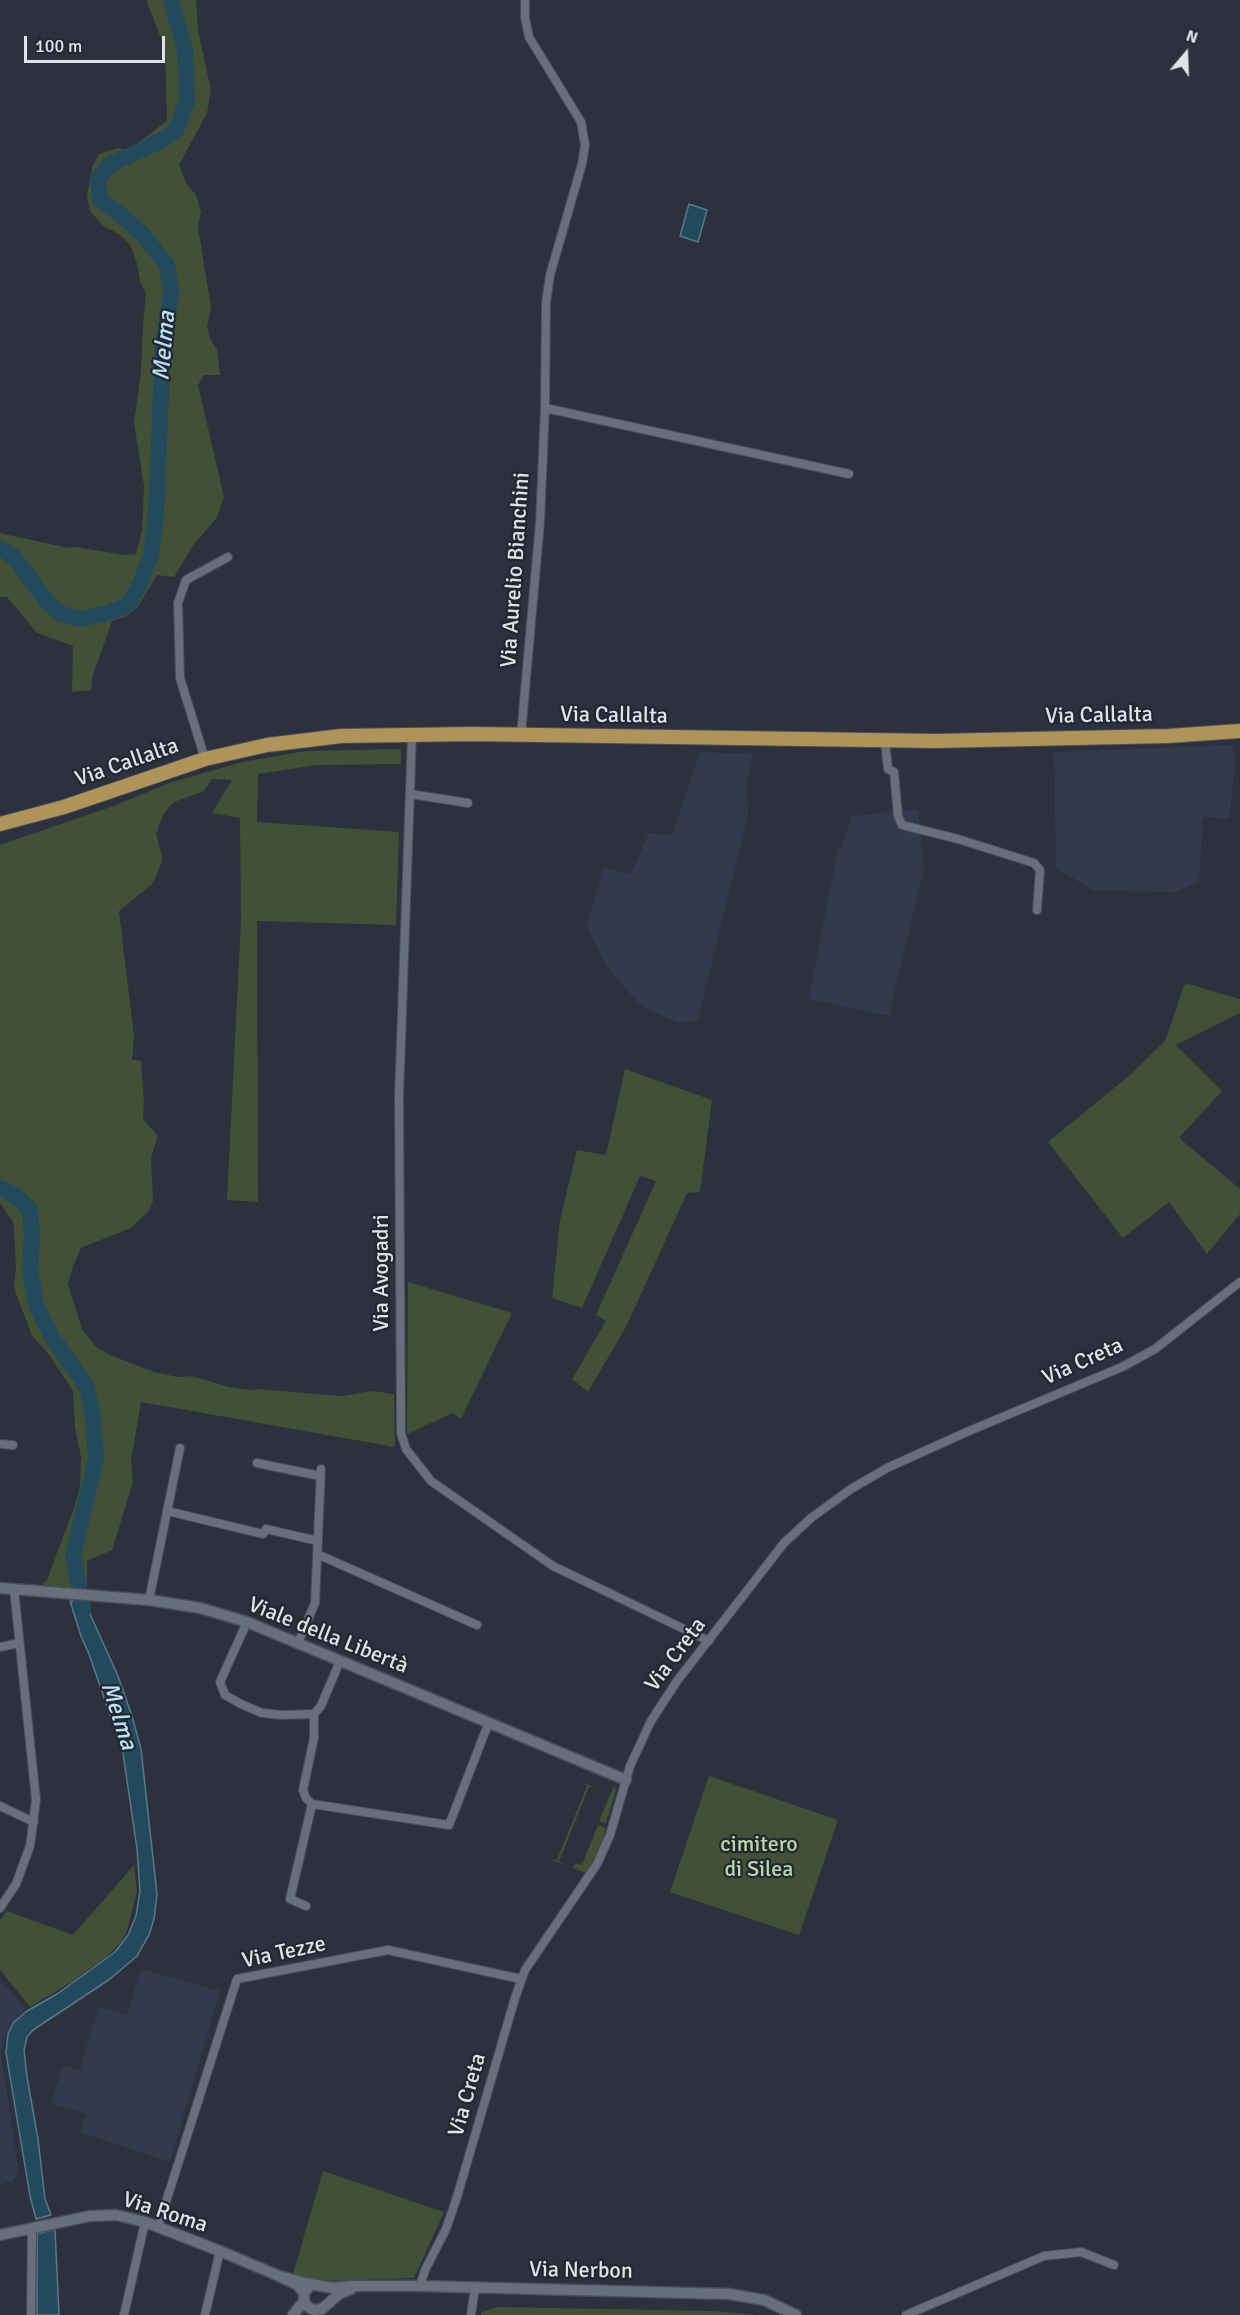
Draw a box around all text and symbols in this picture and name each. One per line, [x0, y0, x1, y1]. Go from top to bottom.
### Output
scale bar [27, 24, 168, 62]
north arrow [1156, 24, 1216, 84]
text: N [1183, 26, 1200, 48]
text: 100 m [35, 35, 82, 57]
water label: Melma [148, 310, 182, 382]
street label: Via Aurelio Bianchini [496, 471, 536, 669]
street label: Via Callalta [560, 702, 668, 730]
street label: Via Callalta [1045, 702, 1153, 730]
street label: Via Callalta [72, 733, 182, 793]
street label: Via Avogadri [369, 1214, 395, 1332]
street label: Via Creta [1039, 1333, 1127, 1391]
street label: Viale della Libertà [244, 1592, 412, 1680]
street label: Via Creta [640, 1613, 712, 1697]
water label: Melma [94, 1678, 142, 1754]
park label: cimitero di Silea [720, 1832, 798, 1884]
street label: Via Tezze [240, 1931, 328, 1975]
street label: Via Creta [444, 2050, 492, 2140]
street label: Via Roma [119, 2187, 211, 2239]
street label: Via Nerbon [529, 2257, 633, 2285]

